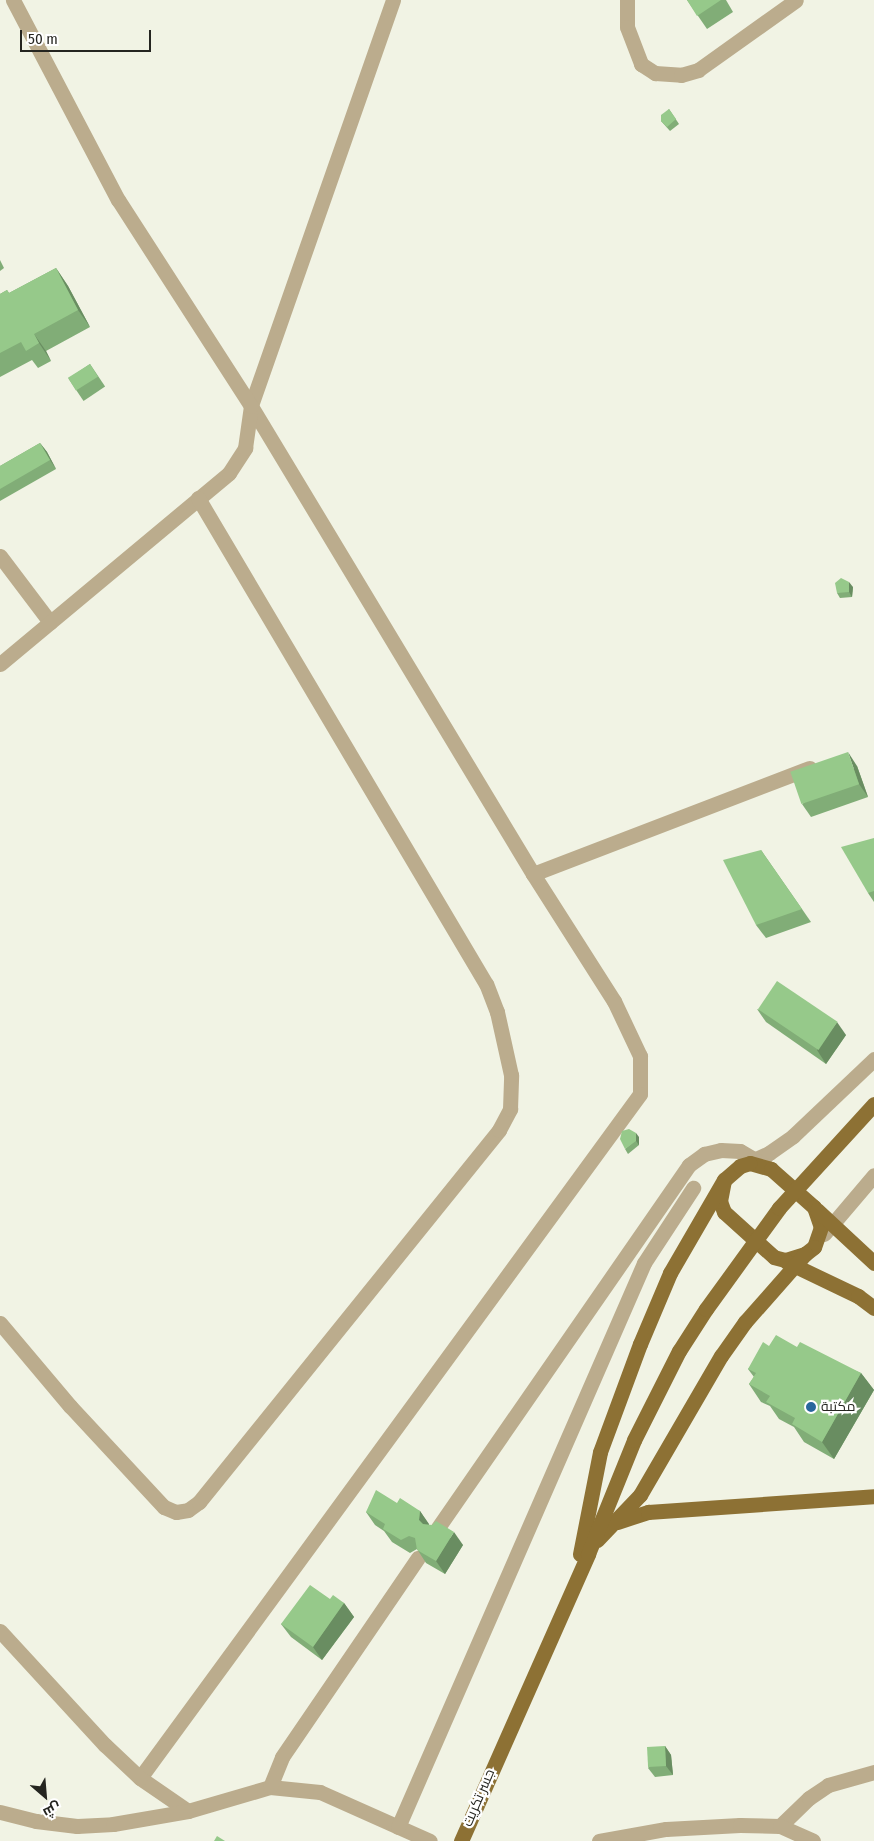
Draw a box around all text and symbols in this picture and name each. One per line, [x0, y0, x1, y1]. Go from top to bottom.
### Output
scale bar [22, 20, 154, 52]
text: 50 m [28, 30, 58, 48]
place label: مكتبة [821, 1399, 856, 1415]
marker: مكتبة [805, 1401, 817, 1413]
street label: جسر تكريت [459, 1767, 499, 1829]
north arrow [20, 1771, 70, 1821]
text: ش [40, 1798, 64, 1821]

